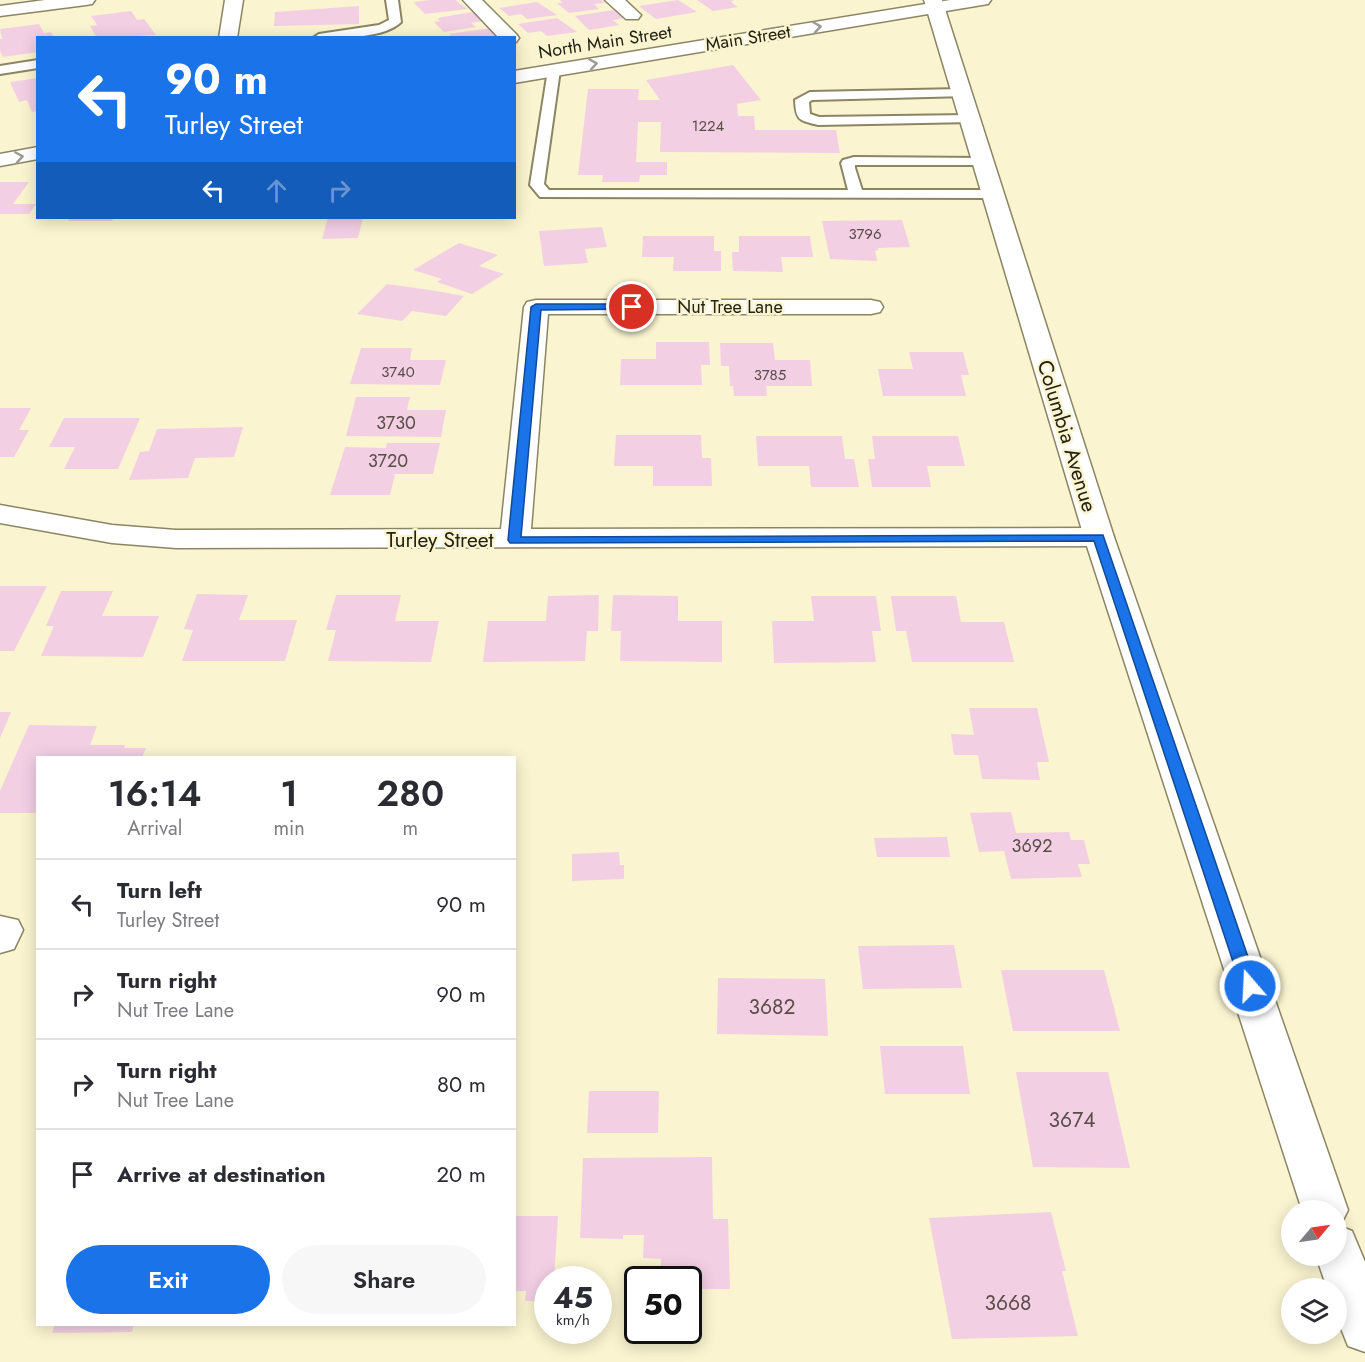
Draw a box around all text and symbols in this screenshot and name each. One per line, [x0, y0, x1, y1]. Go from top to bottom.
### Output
street label: Main Street [704, 18, 793, 58]
street label: North Main Street [536, 19, 674, 65]
one-way arrow [811, 21, 821, 34]
text: 90 m [165, 49, 268, 110]
one-way arrow [588, 58, 598, 71]
icon: left [66, 60, 144, 138]
text: Turley Street [165, 105, 303, 144]
house number: 1224 [692, 115, 725, 137]
one-way arrow [14, 151, 23, 163]
icon: left [197, 174, 230, 207]
icon: ahead [260, 174, 293, 207]
icon: right [323, 174, 356, 207]
house number: 3796 [848, 223, 882, 245]
pin [606, 281, 657, 332]
icon: arrive [615, 290, 648, 323]
street label: Nut Tree Lane [677, 294, 783, 320]
street label: Columbia Avenue [1030, 356, 1104, 516]
house number: 3740 [381, 361, 415, 383]
house number: 3785 [754, 364, 786, 386]
house number: 3730 [376, 410, 416, 436]
house number: 3720 [368, 448, 408, 474]
street label: Turley Street [386, 525, 494, 555]
text: 16:14 [108, 767, 201, 819]
text: 1 [280, 767, 298, 819]
text: 280 [377, 767, 444, 819]
text: Arrival [127, 814, 182, 843]
text: min [273, 814, 305, 843]
text: m [403, 814, 418, 843]
house number: 3692 [1012, 833, 1052, 859]
text: Turn left [117, 874, 202, 906]
icon: left [66, 888, 99, 921]
text: 90 m [436, 888, 486, 920]
text: Turley Street [117, 906, 219, 935]
position arrow [1218, 954, 1282, 1018]
text: Turn right [117, 964, 217, 996]
icon: right [66, 978, 99, 1011]
text: 90 m [436, 978, 486, 1010]
house number: 3682 [749, 992, 795, 1022]
text: Nut Tree Lane [117, 996, 234, 1025]
text: Turn right [117, 1054, 217, 1086]
icon: right [66, 1068, 99, 1101]
text: 80 m [437, 1068, 486, 1100]
text: Nut Tree Lane [117, 1086, 234, 1115]
house number: 3674 [1049, 1105, 1095, 1135]
icon: arrive [66, 1158, 99, 1191]
text: Arrive at destination [117, 1158, 326, 1190]
text: 20 m [437, 1158, 486, 1190]
north arrow [1281, 1200, 1347, 1266]
map controls [1281, 1200, 1347, 1344]
button: Exit [66, 1245, 270, 1314]
button: Share [282, 1245, 486, 1314]
speed limit sign: 50 [624, 1266, 702, 1344]
text: 45 [553, 1276, 593, 1319]
button: layers [1281, 1278, 1347, 1344]
house number: 3668 [984, 1288, 1032, 1318]
text: km/h [556, 1309, 590, 1331]

